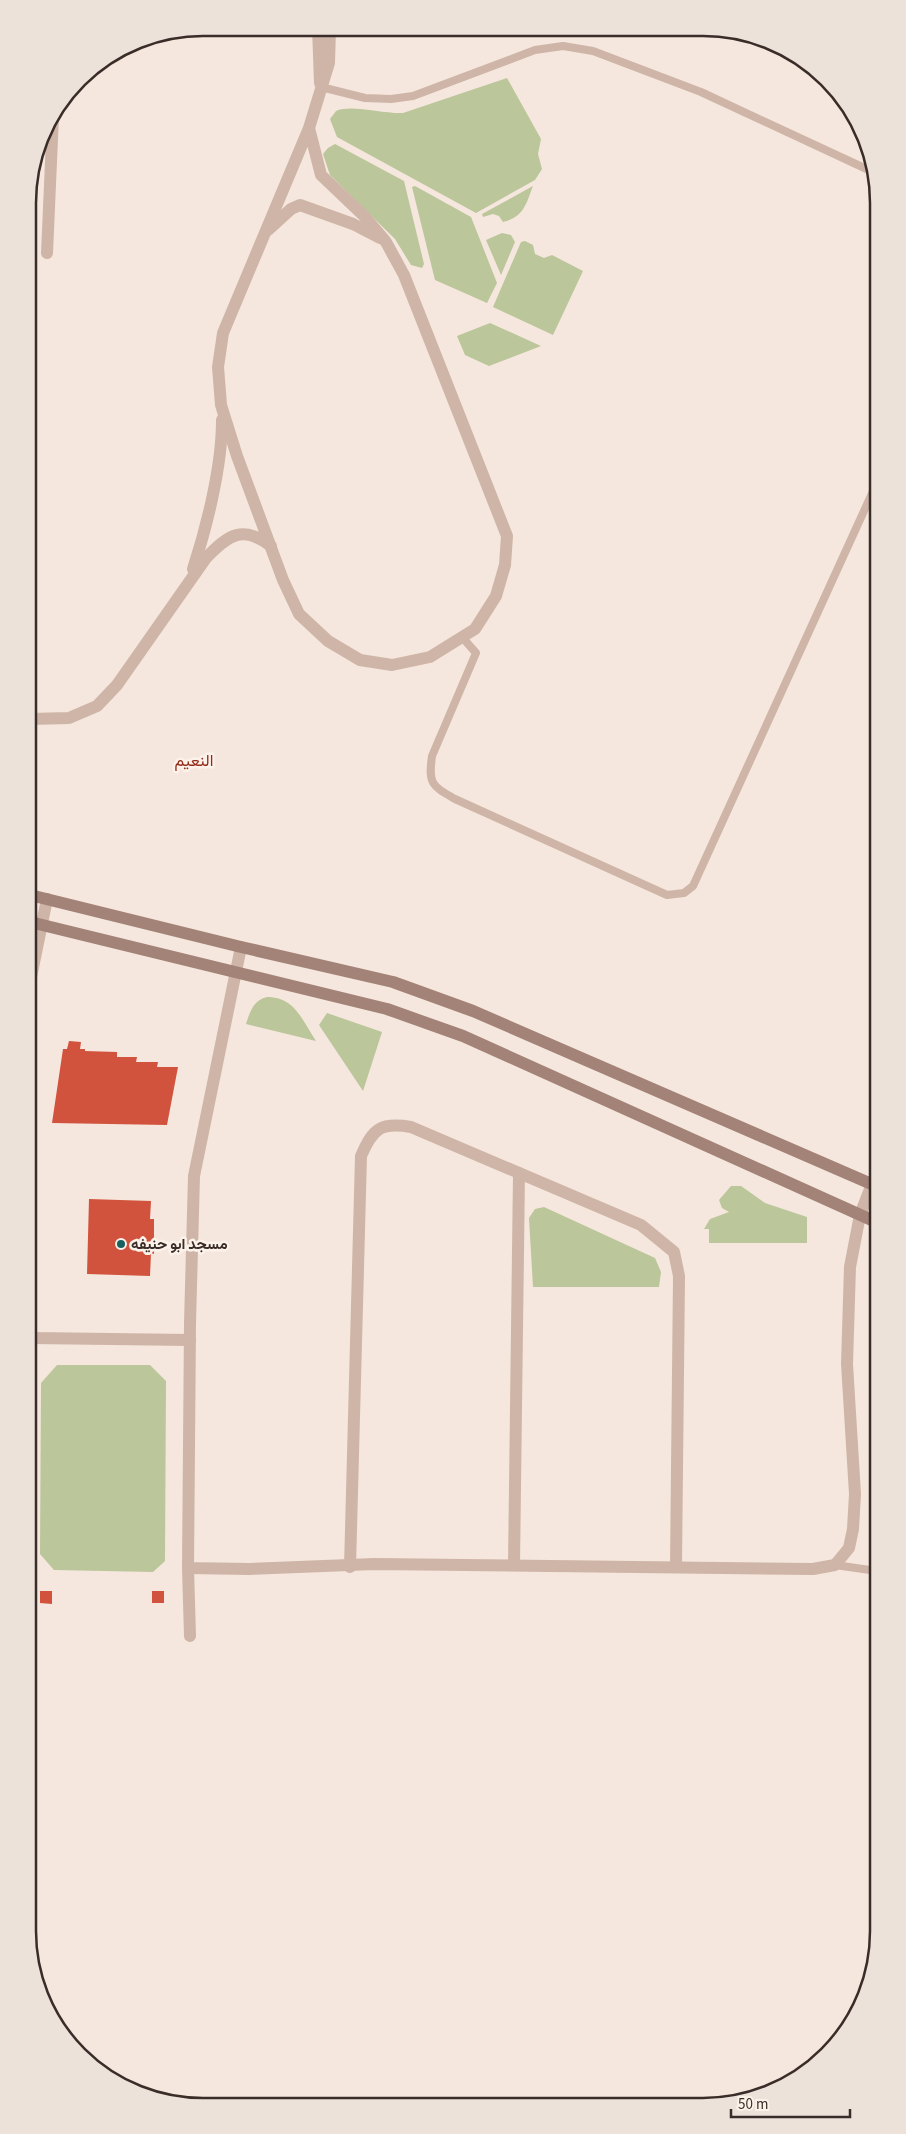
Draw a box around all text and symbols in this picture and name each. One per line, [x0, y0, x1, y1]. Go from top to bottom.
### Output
district label: النعيم [175, 750, 213, 772]
place label: مسجد ابو حنيفه [131, 1234, 228, 1255]
marker: مسجد ابو حنيفه [115, 1238, 127, 1250]
scale bar [731, 2086, 850, 2118]
text: 50 m [738, 2094, 768, 2115]

